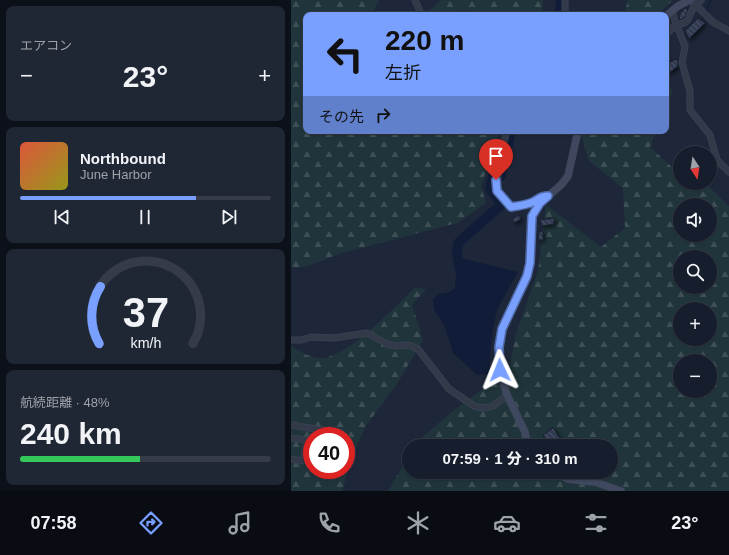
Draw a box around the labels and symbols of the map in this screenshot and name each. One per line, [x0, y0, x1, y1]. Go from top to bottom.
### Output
pin [479, 139, 513, 180]
north arrow [673, 146, 717, 190]
position arrow [479, 349, 521, 391]
speed limit sign: 40 [303, 427, 355, 479]

